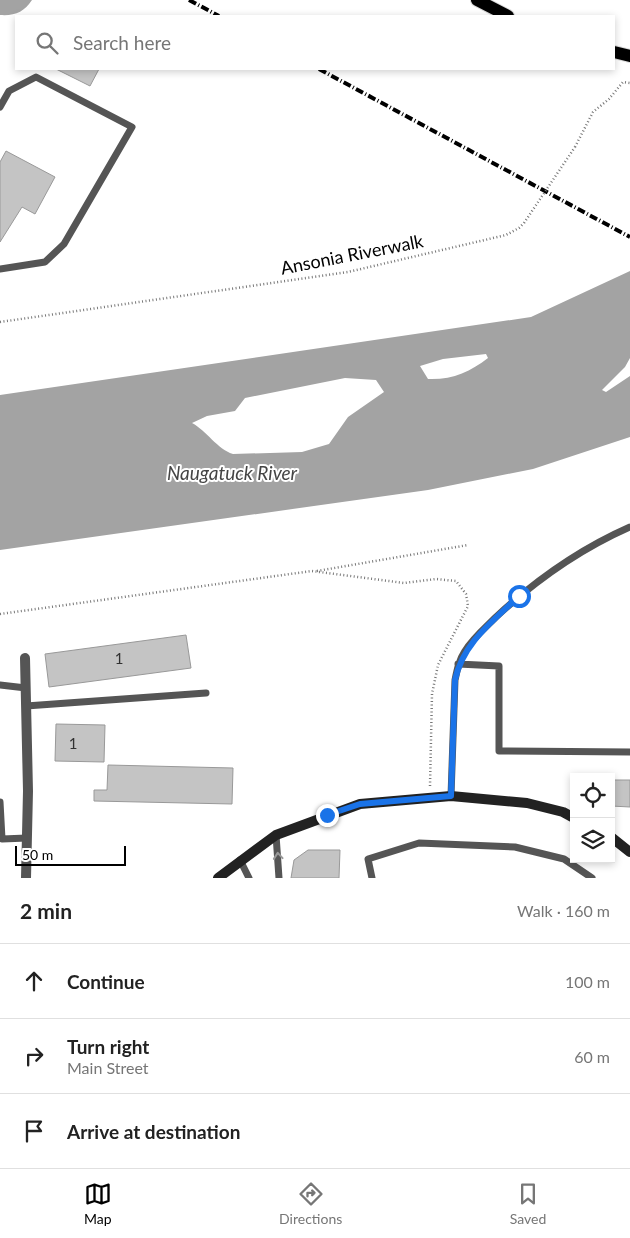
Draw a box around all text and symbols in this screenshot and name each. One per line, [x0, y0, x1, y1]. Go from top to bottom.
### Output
search box [15, 15, 615, 70]
icon: search [33, 29, 61, 57]
text: Search here [73, 31, 171, 54]
street label: Ansonia Riverwalk [279, 229, 426, 279]
water label: Naugatuck River [167, 461, 298, 484]
route start [508, 585, 531, 608]
house number: 1 [115, 649, 123, 667]
house number: 1 [69, 734, 77, 752]
map controls [570, 773, 615, 863]
button: locate [570, 773, 615, 818]
route end [316, 804, 339, 827]
button: layers [570, 818, 615, 863]
scale bar [15, 843, 126, 866]
text: 50 m [22, 846, 53, 863]
one-way arrow [272, 852, 283, 860]
text: 2 min [20, 898, 72, 923]
text: Walk · 160 m [517, 901, 610, 920]
icon: ahead [20, 967, 48, 995]
text: Continue [67, 970, 145, 993]
text: 100 m [565, 972, 610, 991]
text: Turn right [67, 1035, 149, 1058]
icon: right [20, 1042, 48, 1070]
text: 60 m [574, 1047, 610, 1066]
text: Main Street [67, 1058, 149, 1077]
icon: arrive [20, 1117, 48, 1145]
text: Arrive at destination [67, 1120, 240, 1143]
tab: Map [84, 1180, 112, 1227]
tab: Directions [279, 1180, 342, 1227]
tab: Saved [510, 1180, 546, 1227]

